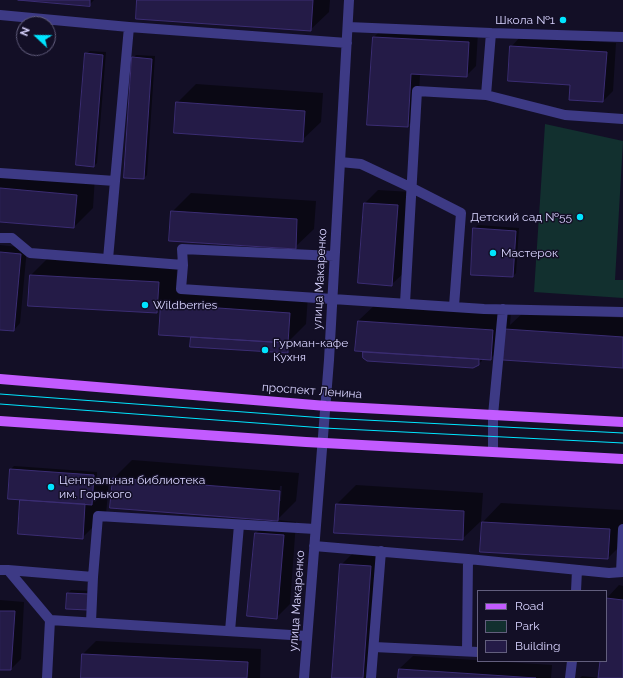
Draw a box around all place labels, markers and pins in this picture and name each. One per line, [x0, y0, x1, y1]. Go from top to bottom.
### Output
place label: Школа №1 [495, 13, 555, 27]
marker: Школа №1 [558, 15, 568, 25]
place label: Детский сад №55 [470, 210, 572, 224]
marker: Детский сад №55 [575, 212, 585, 222]
place label: Мастерок [501, 246, 558, 260]
marker: Мастерок [488, 248, 498, 258]
place label: Wildberries [153, 298, 217, 312]
marker: Wildberries [140, 300, 150, 310]
place label: Гурман-кафе Кухня [273, 336, 348, 364]
marker: Гурман-кафе Кухня [260, 345, 270, 355]
place label: Центральная библиотека им. Горького [59, 473, 205, 501]
marker: Центральная библиотека им. Горького [46, 482, 56, 492]

